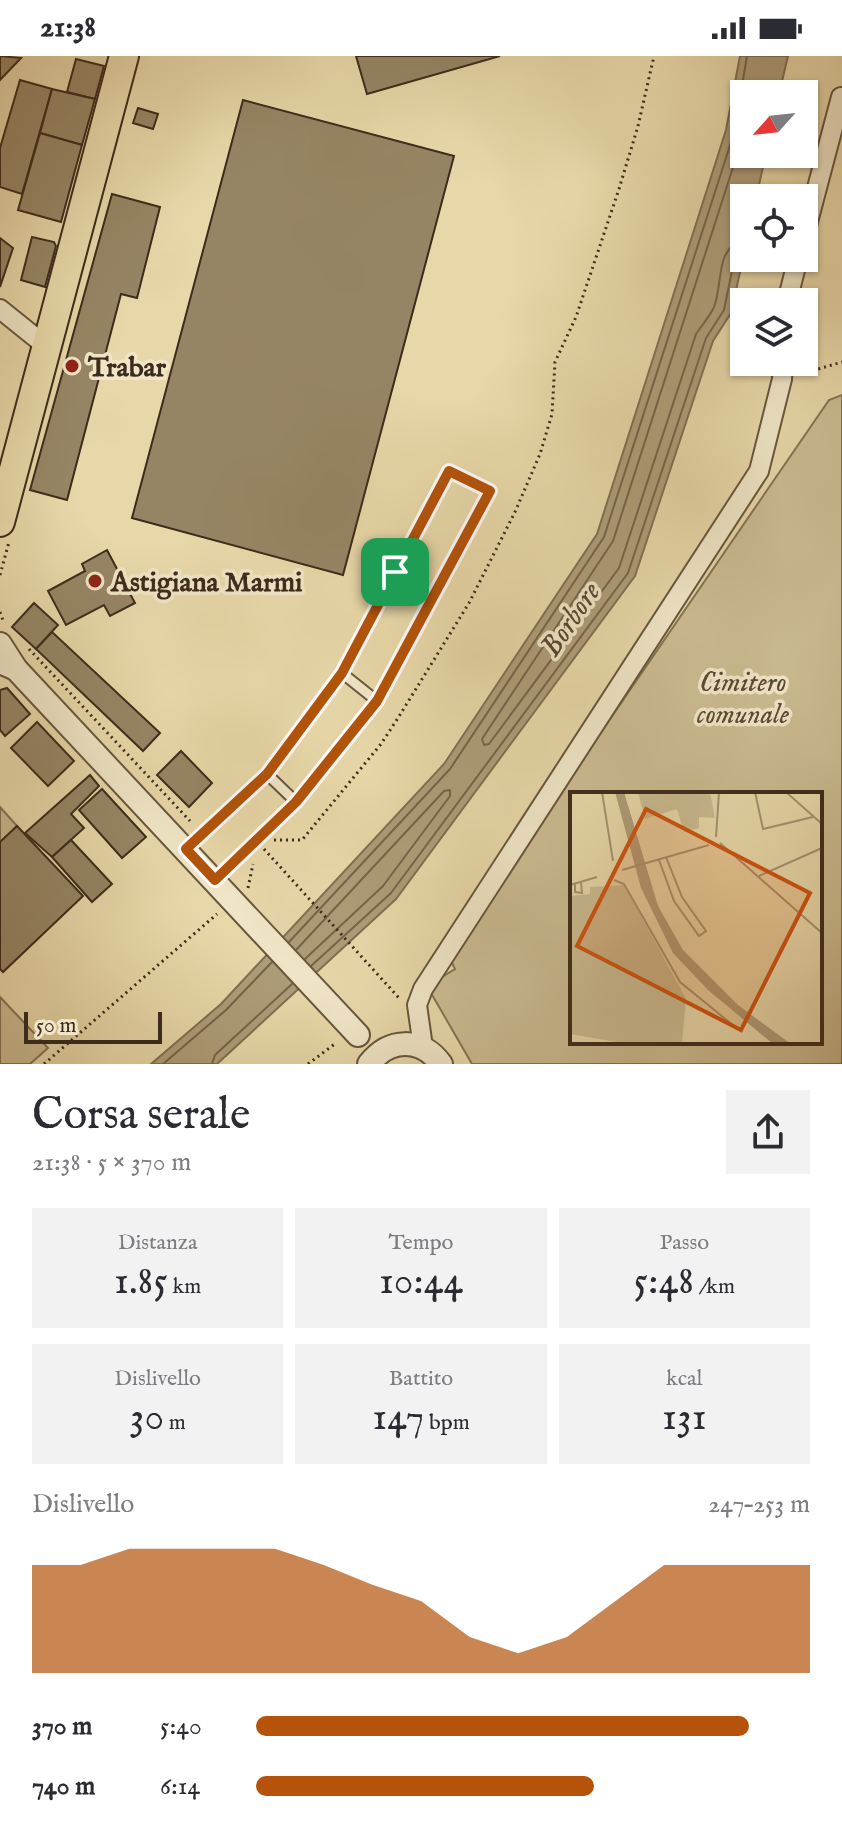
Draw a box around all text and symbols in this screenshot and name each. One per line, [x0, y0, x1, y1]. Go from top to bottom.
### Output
text: 21:38 [40, 9, 96, 47]
north arrow [730, 80, 818, 168]
map controls [730, 80, 818, 376]
button: locate [730, 184, 818, 272]
button: layers [730, 288, 818, 376]
place label: Trabar [87, 351, 167, 386]
marker: Trabar [63, 357, 81, 375]
pin [361, 538, 429, 606]
icon: arrive [373, 550, 417, 594]
place label: Astigiana Marmi [110, 566, 303, 601]
marker: Astigiana Marmi [86, 572, 104, 590]
water label: Borbore [533, 575, 610, 665]
park label: Cimitero comunale [697, 666, 790, 733]
inset map [570, 792, 822, 1044]
scale bar [24, 1008, 162, 1044]
text: 50 m [36, 1012, 77, 1040]
text: Corsa serale [32, 1088, 250, 1144]
button: share [726, 1090, 810, 1174]
text: 21:38 · 5 × 370 m [32, 1146, 191, 1179]
text: Distanza [118, 1229, 198, 1257]
text: Tempo [388, 1229, 453, 1257]
text: Passo [660, 1229, 709, 1257]
text: 1.85 [114, 1257, 168, 1308]
text: 10:44 [379, 1257, 463, 1308]
text: 5:48 [634, 1257, 694, 1308]
text: km [168, 1273, 201, 1301]
text: /km [694, 1273, 735, 1301]
text: Dislivello [114, 1365, 201, 1393]
text: Battito [389, 1365, 453, 1393]
text: kcal [666, 1365, 703, 1393]
text: 30 [129, 1393, 164, 1444]
text: 147 [372, 1393, 424, 1444]
text: 131 [662, 1393, 707, 1444]
text: m [164, 1409, 186, 1437]
text: bpm [424, 1409, 470, 1437]
text: Dislivello [32, 1488, 134, 1521]
text: 247–253 m [708, 1488, 810, 1521]
text: 370 m [32, 1710, 92, 1743]
text: 5:40 [160, 1710, 202, 1743]
text: 740 m [32, 1770, 95, 1803]
text: 6:14 [160, 1770, 200, 1803]

